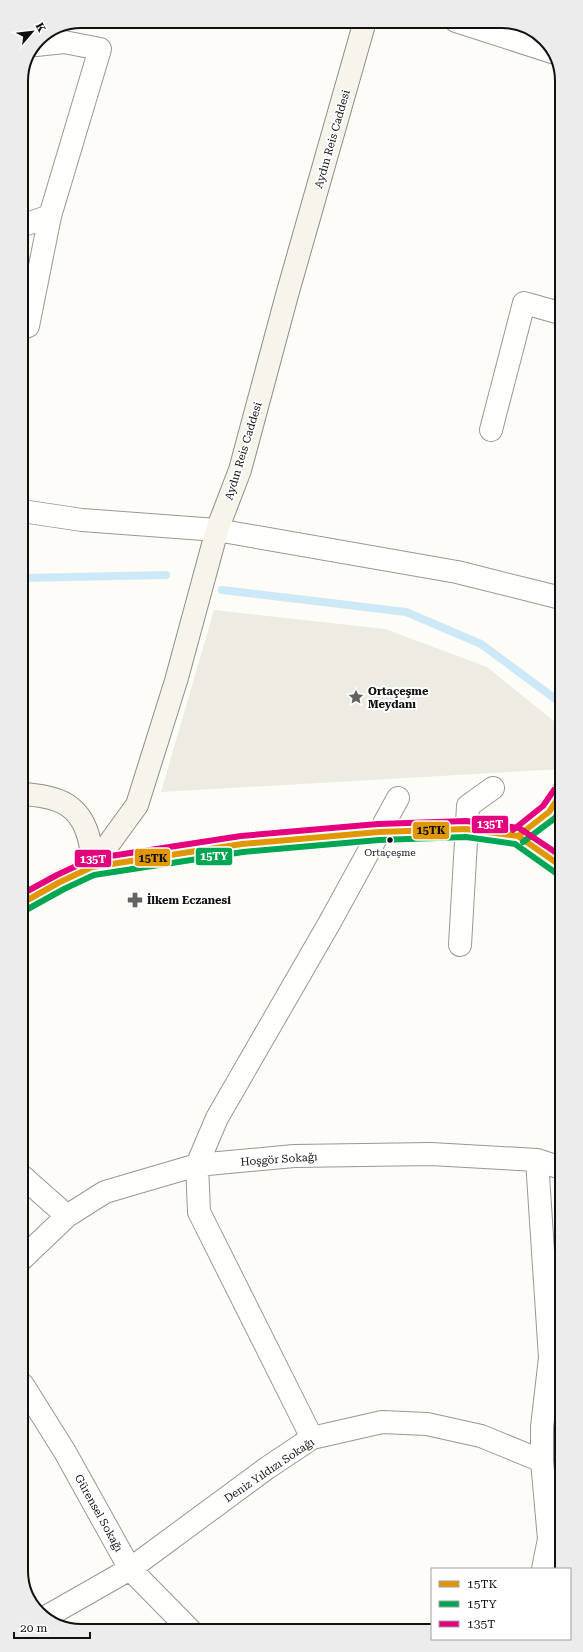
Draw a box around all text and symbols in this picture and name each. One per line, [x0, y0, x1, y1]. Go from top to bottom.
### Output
north arrow [12, 12, 52, 52]
text: K [33, 21, 48, 35]
street label: Aydın Reis Caddesi [312, 88, 353, 190]
street label: Aydın Reis Caddesi [222, 400, 265, 502]
place label: Ortaçeşme Meydanı [368, 685, 429, 711]
place icon: Ortaçeşme Meydanı [347, 688, 365, 706]
line badge: 135T [471, 815, 509, 834]
text: 135T [477, 818, 503, 831]
line badge: 15TK [412, 821, 450, 840]
text: 15TK [417, 824, 446, 837]
marker: Ortaçeşme [385, 835, 395, 845]
line badge: 15TY [195, 847, 233, 866]
place label: Ortaçeşme [364, 847, 416, 858]
line badge: 15TK [134, 848, 171, 867]
line badge: 135T [74, 849, 112, 868]
text: 15TY [200, 850, 228, 863]
text: 15TK [139, 852, 168, 865]
text: 135T [80, 853, 106, 866]
pharmacy icon: İlkem Eczanesi [126, 891, 144, 909]
place label: İlkem Eczanesi [147, 893, 231, 907]
street label: Hoşgör Sokağı [240, 1150, 318, 1169]
street label: Deniz Yıldızı Sokağı [222, 1435, 317, 1505]
street label: Gürensel Sokağı [72, 1472, 125, 1555]
legend [431, 1568, 571, 1640]
text: 15TK [467, 1577, 497, 1591]
text: 15TY [467, 1597, 498, 1611]
scale bar [14, 1614, 90, 1640]
text: 135T [467, 1617, 495, 1631]
text: 20 m [20, 1621, 47, 1635]

